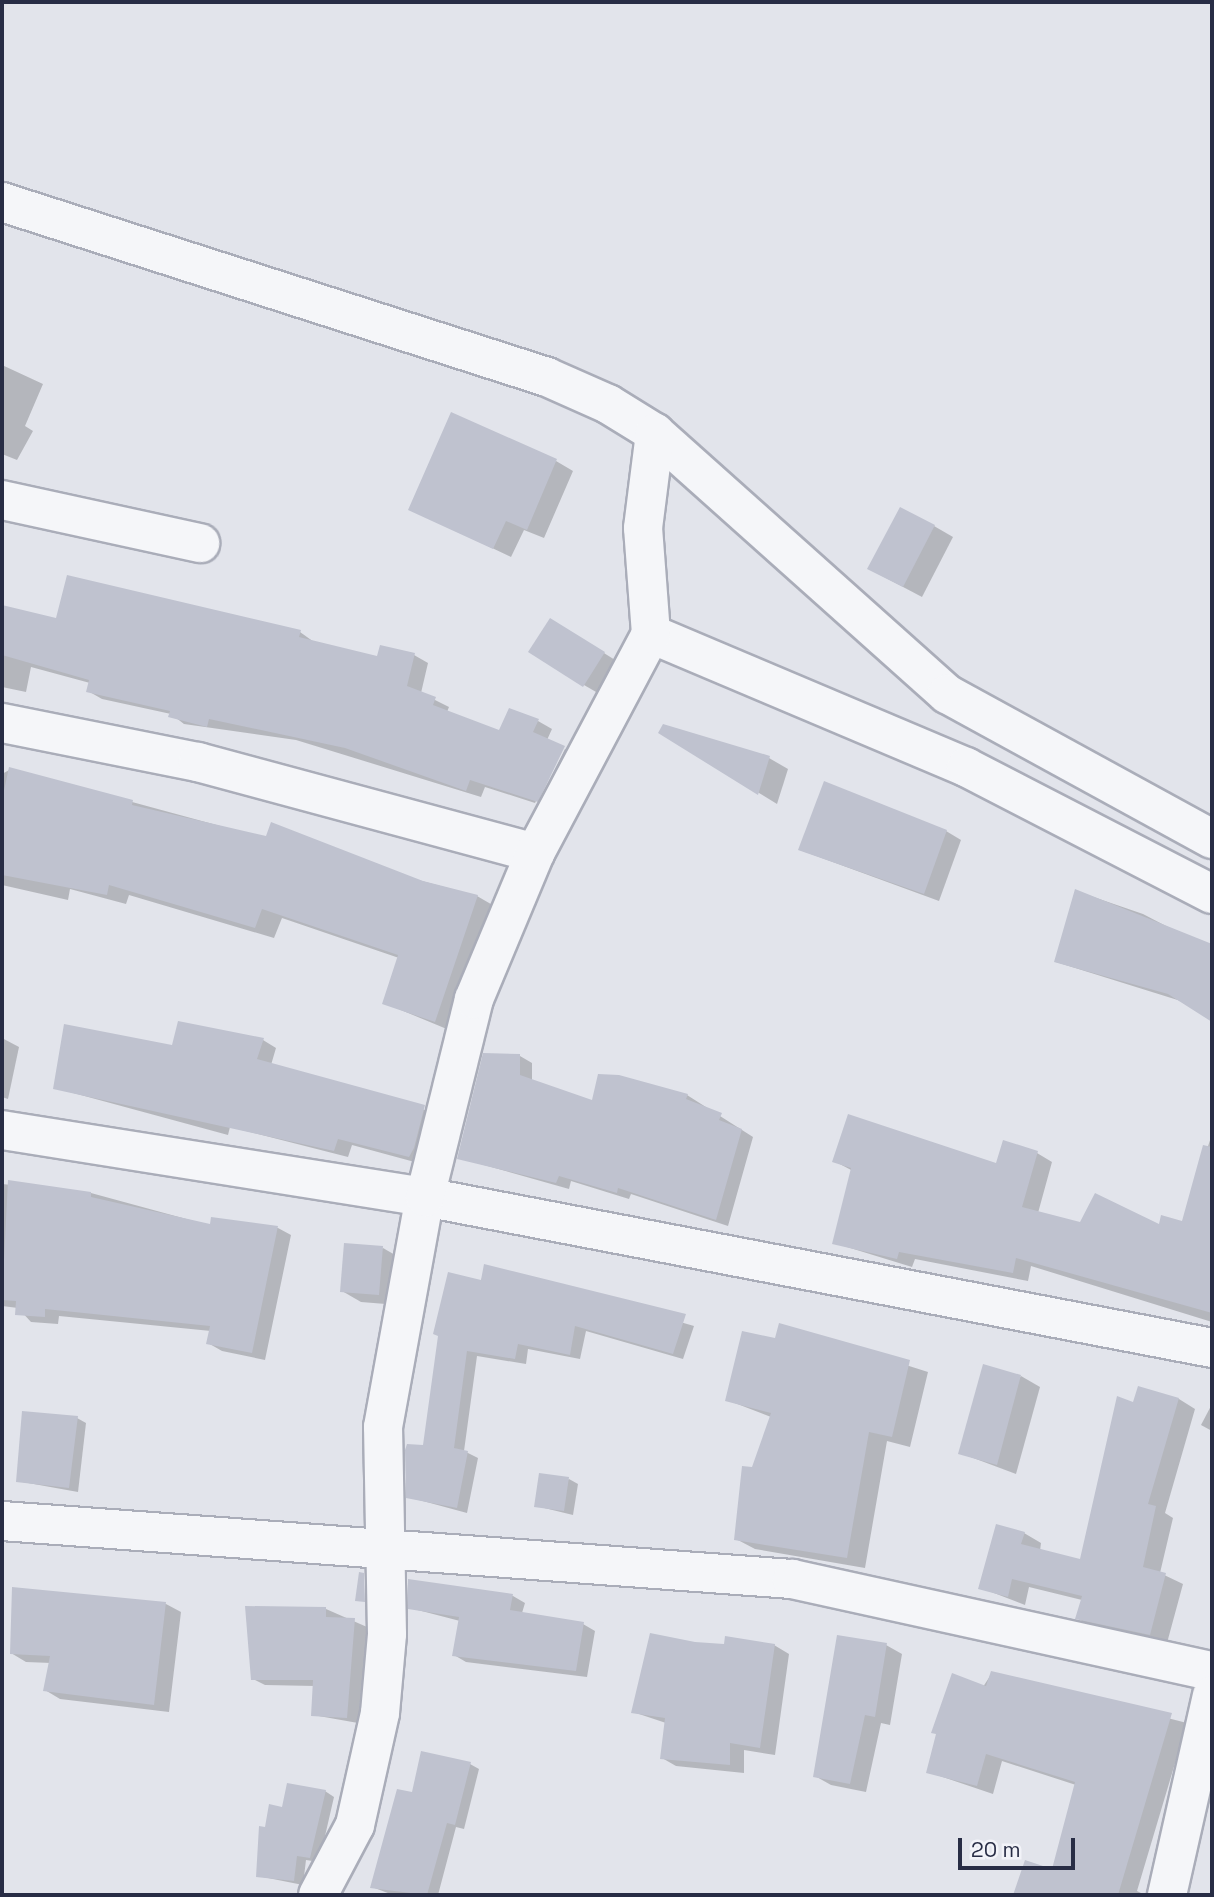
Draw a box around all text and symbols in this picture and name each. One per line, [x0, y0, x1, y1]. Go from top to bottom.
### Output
scale bar [962, 1824, 1079, 1868]
text: 20 m [971, 1836, 1021, 1863]

